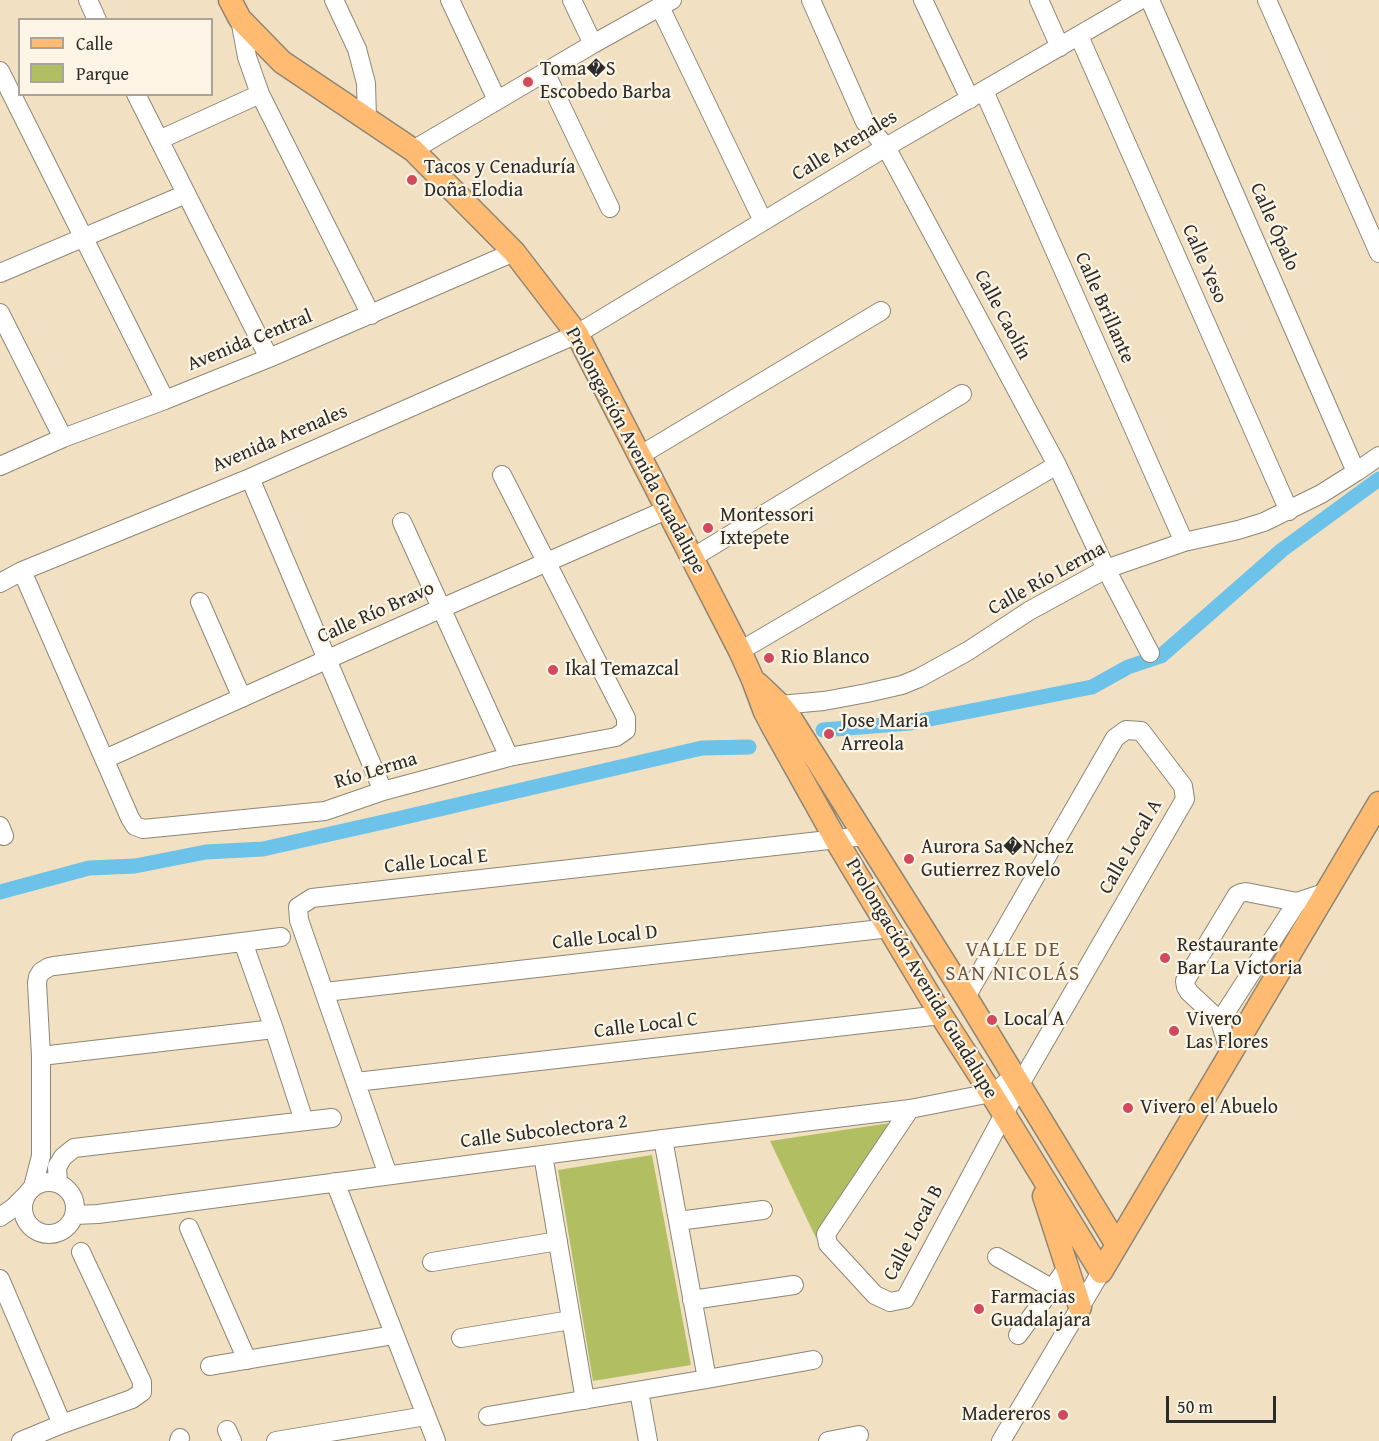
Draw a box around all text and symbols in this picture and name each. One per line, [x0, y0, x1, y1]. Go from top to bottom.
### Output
legend [18, 18, 213, 96]
text: Calle [76, 30, 113, 57]
place label: Toma�S Escobedo Barba [540, 58, 671, 105]
text: Parque [76, 60, 129, 87]
marker: Toma�S Escobedo Barba [521, 75, 535, 89]
street label: Calle Arenales [788, 105, 902, 187]
place label: Tacos y Cenaduría Doña Elodia [424, 156, 575, 203]
marker: Tacos y Cenaduría Doña Elodia [405, 173, 419, 187]
street label: Calle Ópalo [1244, 179, 1304, 275]
street label: Calle Yeso [1176, 221, 1232, 307]
street label: Calle Brillante [1069, 249, 1139, 367]
street label: Calle Caolín [968, 266, 1036, 364]
street label: Avenida Central [184, 305, 316, 377]
street label: Prolongación Avenida Guadalupe [560, 324, 710, 578]
street label: Avenida Arenales [209, 400, 351, 478]
place label: Montessori Ixtepete [720, 504, 814, 551]
marker: Montessori Ixtepete [701, 521, 715, 535]
street label: Calle Río Lerma [984, 537, 1110, 621]
street label: Calle Río Bravo [314, 577, 438, 649]
place label: Rio Blanco [781, 646, 869, 670]
marker: Rio Blanco [762, 651, 776, 665]
place label: Ikal Temazcal [565, 658, 679, 682]
marker: Ikal Temazcal [546, 663, 560, 677]
place label: Jose Maria Arreola [841, 710, 928, 757]
marker: Jose Maria Arreola [822, 727, 836, 741]
street label: Río Lerma [332, 747, 420, 795]
street label: Calle Local A [1094, 795, 1168, 899]
place label: Aurora Sa�Nchez Gutierrez Rovelo [921, 836, 1073, 883]
street label: Calle Local E [383, 845, 489, 879]
marker: Aurora Sa�Nchez Gutierrez Rovelo [902, 852, 916, 866]
street label: Prolongación Avenida Guadalupe [840, 855, 1002, 1103]
street label: Calle Local D [551, 921, 659, 955]
place label: Restaurante Bar La Victoria [1177, 934, 1302, 981]
district label: VALLE DE SAN NICOLÁS [945, 938, 1081, 988]
marker: Restaurante Bar La Victoria [1158, 951, 1172, 965]
street label: Calle Local C [593, 1008, 699, 1044]
place label: Local A [1004, 1008, 1064, 1032]
place label: Vivero Las Flores [1186, 1008, 1268, 1055]
marker: Local A [985, 1013, 999, 1027]
marker: Vivero Las Flores [1167, 1024, 1181, 1038]
place label: Vivero el Abuelo [1140, 1096, 1278, 1120]
marker: Vivero el Abuelo [1121, 1101, 1135, 1115]
street label: Calle Subcolectora 2 [459, 1110, 629, 1154]
street label: Calle Local B [879, 1181, 949, 1285]
place label: Farmacias Guadalajara [991, 1286, 1091, 1333]
marker: Farmacias Guadalajara [972, 1302, 986, 1316]
scale bar [1169, 1384, 1278, 1422]
text: 50 m [1177, 1393, 1213, 1420]
place label: Madereros [962, 1403, 1051, 1427]
marker: Madereros [1056, 1408, 1070, 1422]

